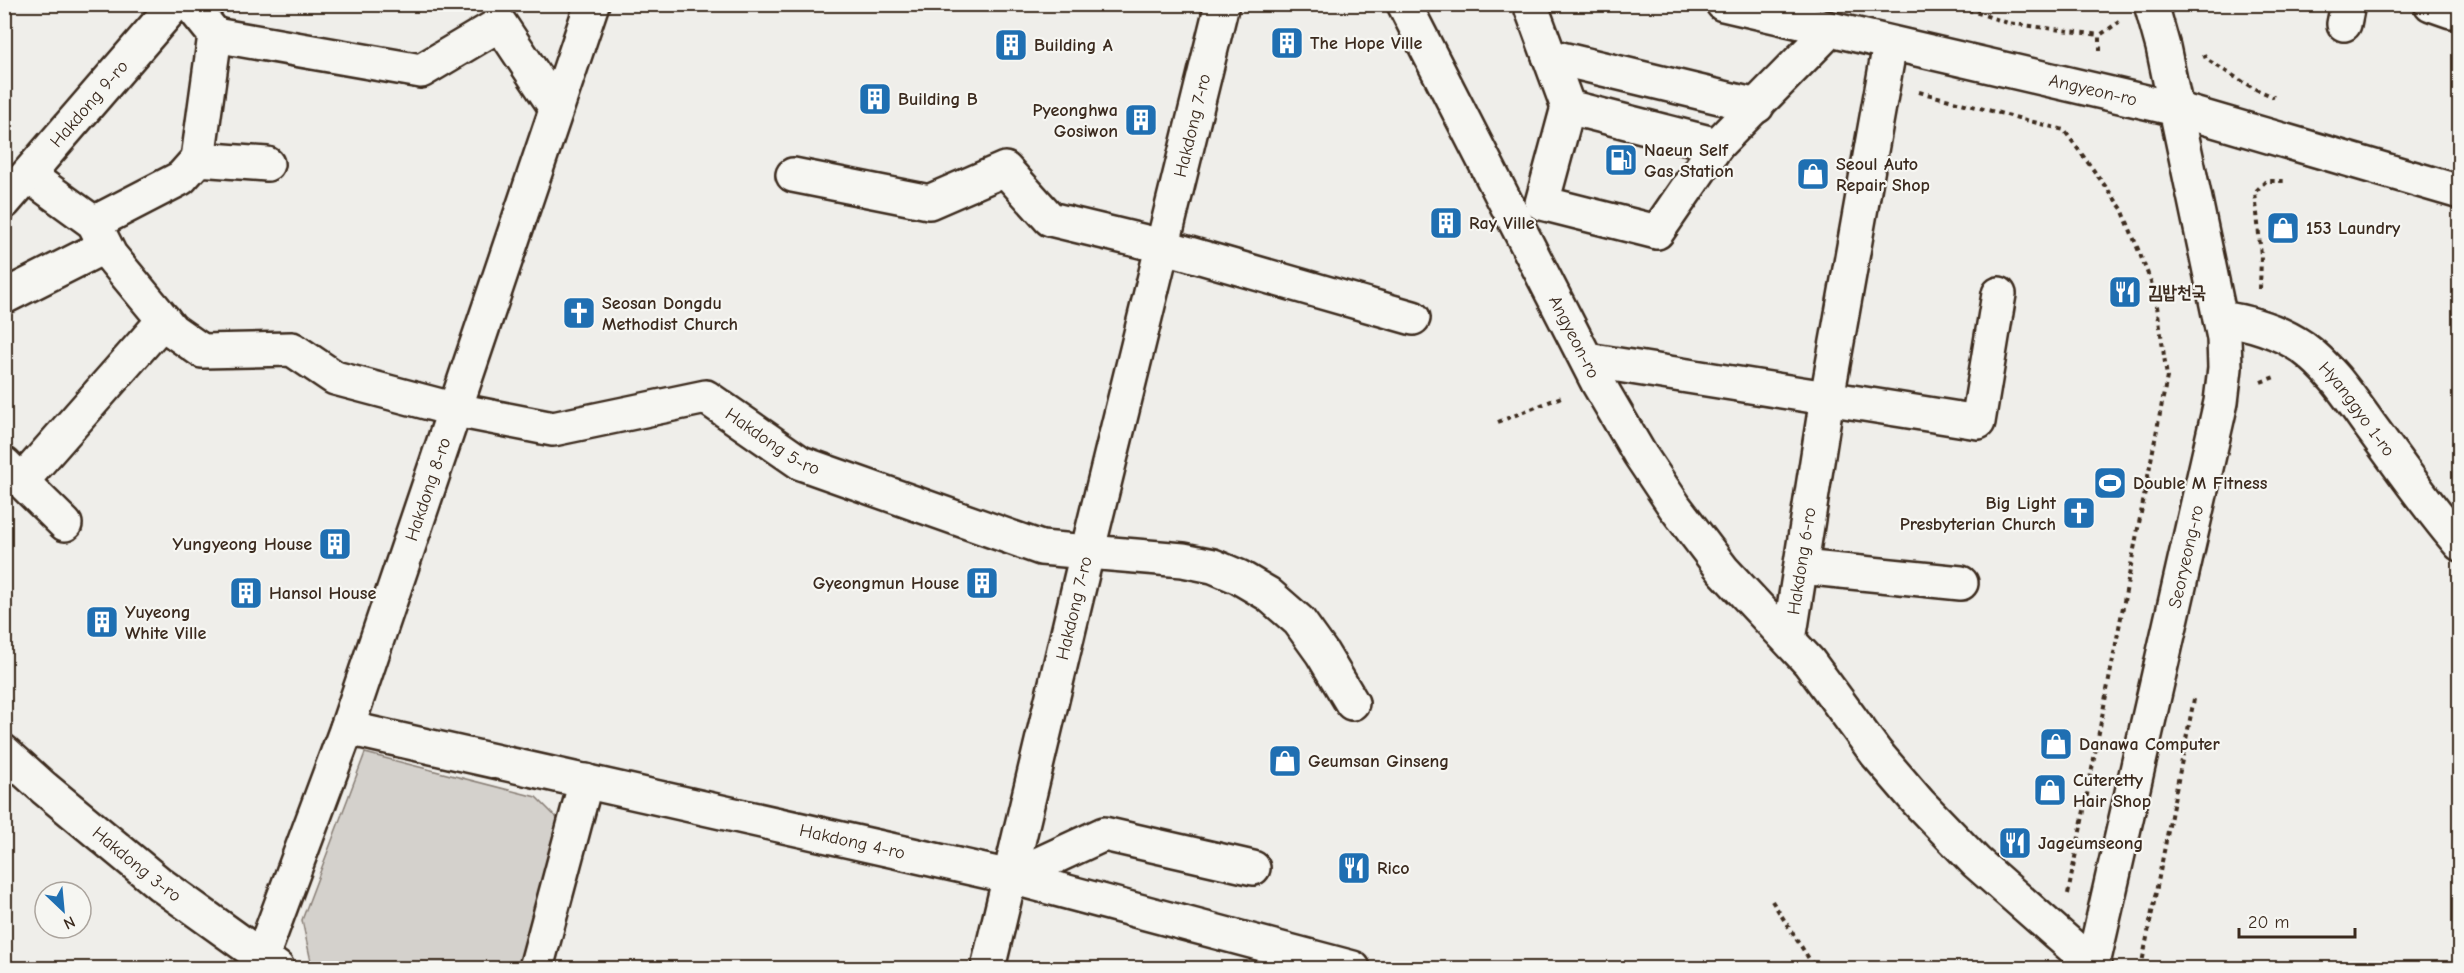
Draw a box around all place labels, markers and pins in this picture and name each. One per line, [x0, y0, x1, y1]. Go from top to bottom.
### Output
building icon: The Hope Ville [1269, 25, 1305, 61]
building icon: Building A [993, 27, 1029, 63]
place label: The Hope Ville [1310, 33, 1423, 54]
place label: Building A [1034, 35, 1113, 56]
building icon: Building B [857, 81, 893, 117]
place label: Building B [898, 89, 978, 110]
place label: Pyeonghwa Gosiwon [1033, 100, 1118, 142]
building icon: Pyeonghwa Gosiwon [1123, 102, 1159, 138]
place label: Naeun Self Gas Station [1644, 140, 1734, 182]
fuel station icon: Naeun Self Gas Station [1603, 142, 1639, 178]
place label: Seoul Auto Repair Shop [1836, 154, 1930, 196]
shop icon: Seoul Auto Repair Shop [1795, 156, 1831, 192]
building icon: Ray Ville [1428, 205, 1464, 241]
shop icon: 153 Laundry [2265, 210, 2301, 246]
place label: Ray Ville [1469, 213, 1535, 234]
place label: 153 Laundry [2306, 218, 2401, 239]
restaurant icon: 김밥천국 [2107, 274, 2143, 310]
place label: 김밥천국 [2148, 282, 2206, 303]
place label: Seosan Dongdu Methodist Church [602, 293, 738, 335]
church icon: Seosan Dongdu Methodist Church [561, 295, 597, 331]
sports icon: Double M Fitness [2092, 465, 2128, 501]
place label: Double M Fitness [2133, 473, 2268, 494]
place label: Big Light Presbyterian Church [1900, 493, 2057, 535]
church icon: Big Light Presbyterian Church [2061, 495, 2097, 531]
building icon: Yungyeong House [317, 526, 353, 562]
place label: Yungyeong House [172, 534, 312, 555]
building icon: Gyeongmun House [964, 565, 1000, 601]
place label: Gyeongmun House [813, 573, 959, 594]
building icon: Hansol House [228, 575, 264, 611]
place label: Hansol House [269, 583, 377, 604]
place label: Yuyeong White Ville [125, 602, 206, 644]
building icon: Yuyeong White Ville [84, 604, 120, 640]
shop icon: Danawa Computer [2038, 726, 2074, 762]
place label: Danawa Computer [2079, 734, 2220, 755]
shop icon: Geumsan Ginseng [1267, 743, 1303, 779]
place label: Geumsan Ginseng [1308, 751, 1449, 772]
place label: Cuteretty Hair Shop [2073, 770, 2151, 812]
shop icon: Cuteretty Hair Shop [2032, 772, 2068, 808]
restaurant icon: Jageumseong [1997, 825, 2033, 861]
place label: Jageumseong [2038, 833, 2143, 854]
restaurant icon: Rico [1336, 850, 1372, 886]
place label: Rico [1377, 858, 1410, 879]

